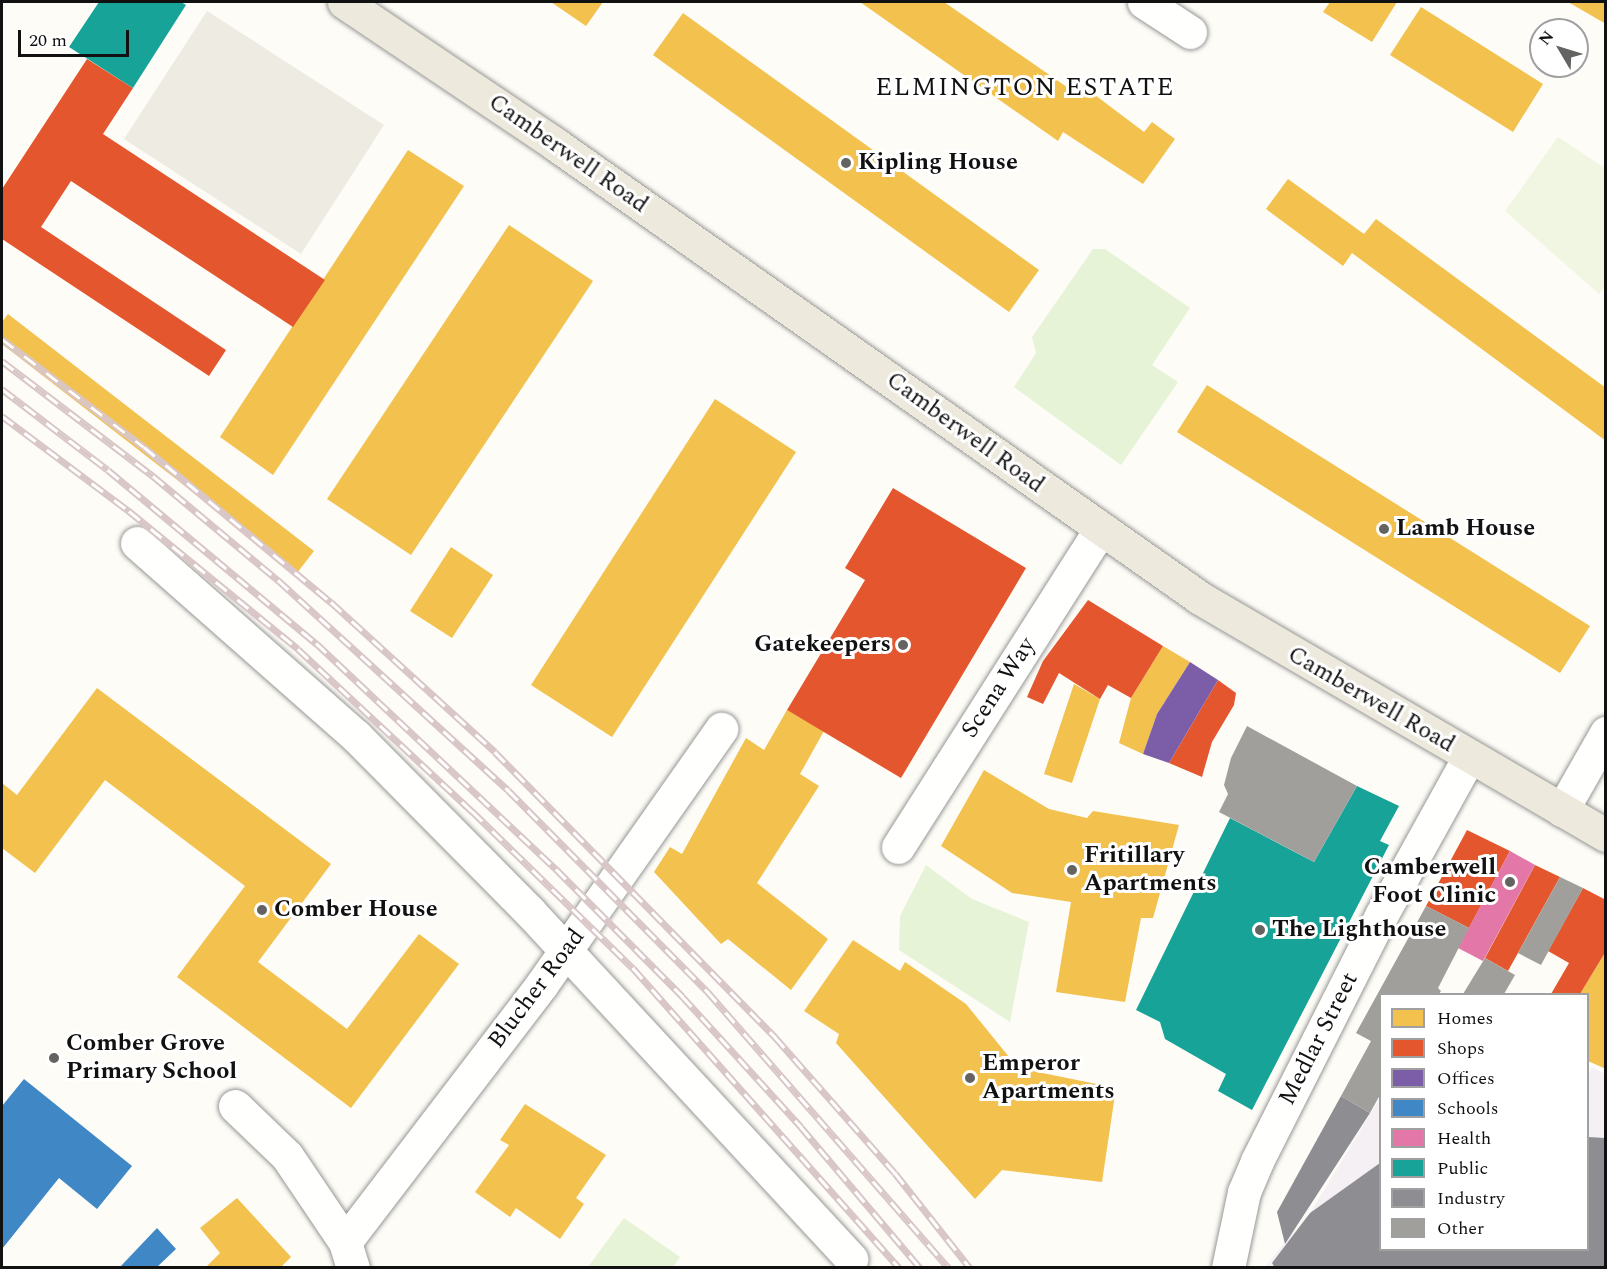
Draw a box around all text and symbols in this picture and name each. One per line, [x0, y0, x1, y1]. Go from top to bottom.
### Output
scale bar [21, 18, 132, 56]
north arrow [1529, 18, 1589, 78]
text: N [1533, 26, 1560, 51]
text: 20 m [29, 27, 67, 54]
district label: ELMINGTON ESTATE [875, 72, 1175, 104]
street label: Camberwell Road [483, 88, 653, 220]
place label: Kipling House [858, 149, 1018, 177]
marker: Kipling House [839, 156, 853, 170]
street label: Camberwell Road [880, 366, 1050, 500]
place label: Lamb House [1396, 515, 1535, 543]
marker: Lamb House [1377, 522, 1391, 536]
place label: Gatekeepers [754, 631, 891, 659]
street label: Scena Way [956, 632, 1042, 744]
marker: Gatekeepers [896, 638, 910, 652]
street label: Camberwell Road [1282, 640, 1460, 760]
place label: Fritillary Apartments [1084, 842, 1217, 898]
place label: Camberwell Foot Clinic [1364, 854, 1496, 910]
marker: Fritillary Apartments [1065, 863, 1079, 877]
marker: Camberwell Foot Clinic [1501, 873, 1519, 891]
place label: Comber House [274, 896, 438, 924]
marker: Comber House [255, 903, 269, 917]
place label: The Lighthouse [1272, 916, 1446, 944]
street label: Blucher Road [483, 923, 591, 1055]
marker: The Lighthouse [1253, 923, 1267, 937]
street label: Medlar Street [1273, 968, 1365, 1110]
legend [1379, 993, 1589, 1251]
text: Homes [1437, 1005, 1493, 1032]
place label: Comber Grove Primary School [66, 1030, 237, 1086]
text: Shops [1437, 1035, 1485, 1062]
place label: Emperor Apartments [982, 1050, 1115, 1106]
marker: Comber Grove Primary School [47, 1051, 61, 1065]
text: Offices [1437, 1065, 1495, 1092]
marker: Emperor Apartments [963, 1071, 977, 1085]
text: Schools [1437, 1095, 1499, 1122]
text: Health [1437, 1125, 1491, 1152]
text: Public [1437, 1155, 1488, 1182]
text: Industry [1437, 1185, 1505, 1212]
text: Other [1437, 1215, 1484, 1242]

